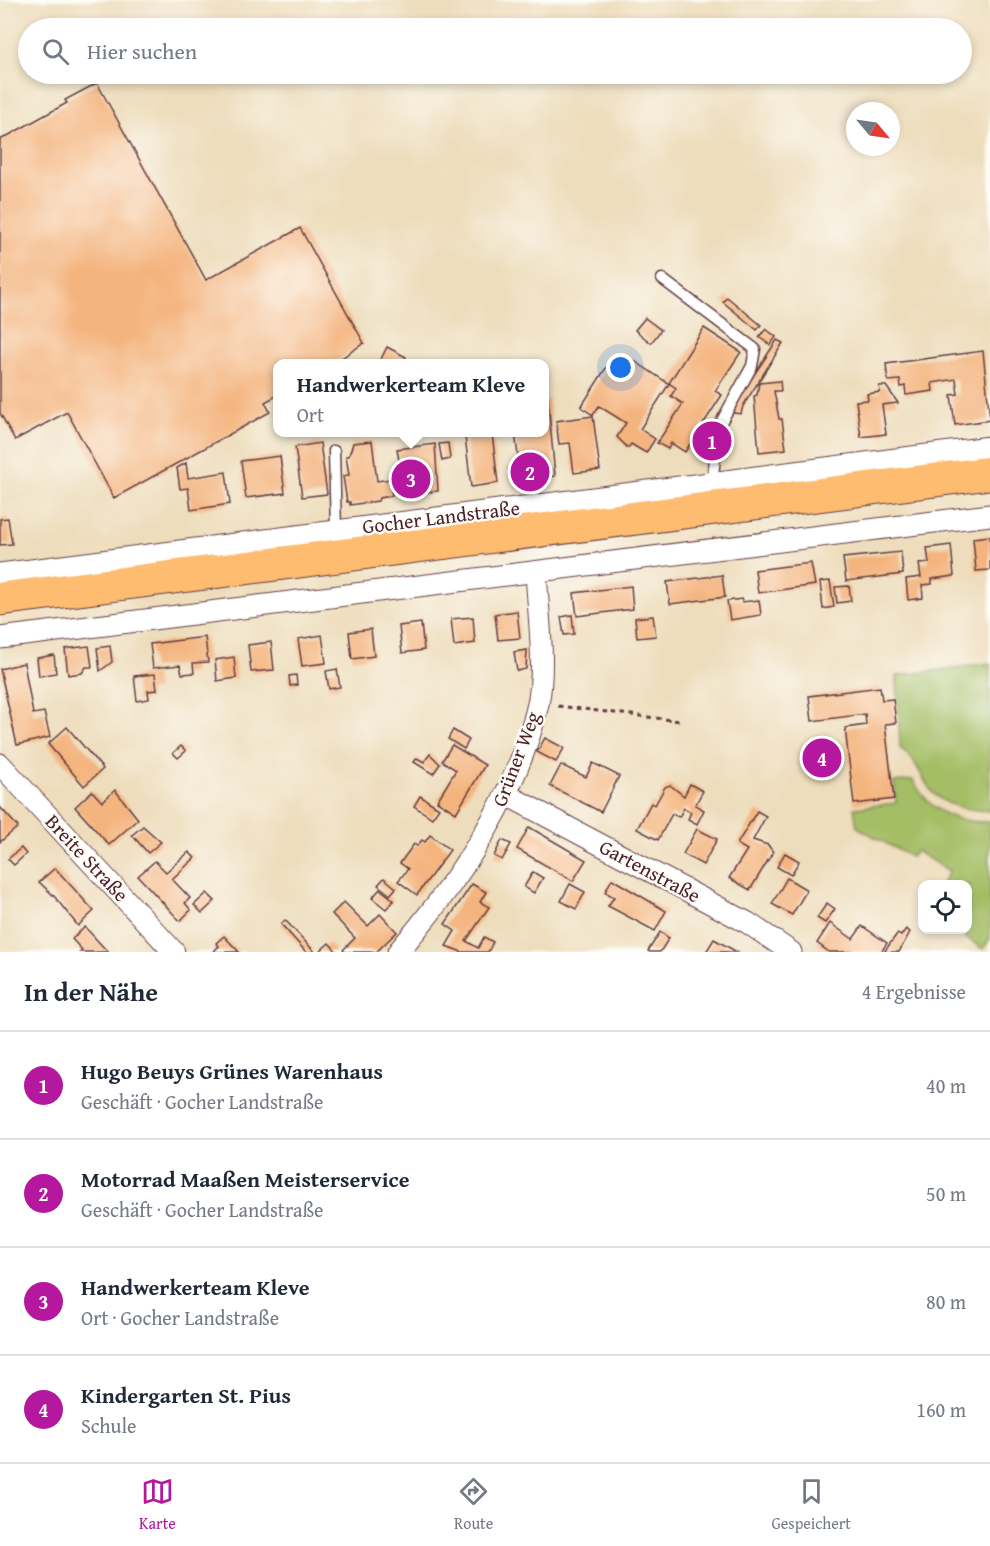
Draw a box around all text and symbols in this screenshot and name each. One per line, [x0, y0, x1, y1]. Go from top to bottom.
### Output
search box [18, 18, 972, 84]
icon: search [39, 35, 72, 68]
text: Hier suchen [87, 35, 197, 67]
north arrow [846, 102, 900, 156]
your location [606, 353, 635, 382]
popup [273, 359, 549, 437]
text: Handwerkerteam Kleve [297, 368, 525, 400]
text: Ort [297, 400, 324, 429]
pin: 1 [692, 418, 732, 464]
pin: 2 [510, 450, 550, 494]
pin: 3 [392, 456, 430, 502]
street label: Gocher Landstraße [360, 492, 521, 541]
street label: Grüner Weg [484, 707, 547, 811]
pin: 4 [802, 736, 842, 780]
street label: Breite Straße [39, 807, 136, 908]
street label: Gartenstraße [595, 832, 706, 909]
map controls [918, 880, 972, 934]
button: locate [918, 880, 972, 934]
text: In der Nähe [24, 972, 158, 1011]
text: 4 Ergebnisse [862, 977, 966, 1006]
text: Hugo Beuys Grünes Warenhaus [81, 1055, 383, 1087]
text: 1 [38, 1071, 49, 1100]
text: 40 m [926, 1071, 966, 1100]
text: Geschäft · Gocher Landstraße [81, 1087, 324, 1116]
text: Motorrad Maaßen Meisterservice [81, 1163, 410, 1195]
text: 2 [38, 1179, 49, 1208]
text: 50 m [926, 1179, 966, 1208]
text: Geschäft · Gocher Landstraße [81, 1195, 324, 1224]
text: Handwerkerteam Kleve [81, 1271, 310, 1303]
text: 3 [38, 1287, 49, 1316]
text: 80 m [926, 1287, 966, 1316]
text: Ort · Gocher Landstraße [81, 1303, 279, 1332]
text: Kindergarten St. Pius [81, 1379, 291, 1411]
text: 4 [38, 1395, 49, 1424]
text: 160 m [916, 1395, 966, 1424]
text: Schule [81, 1411, 136, 1440]
tab: Karte [139, 1475, 176, 1535]
tab: Route [454, 1475, 493, 1535]
tab: Gespeichert [771, 1475, 851, 1535]

